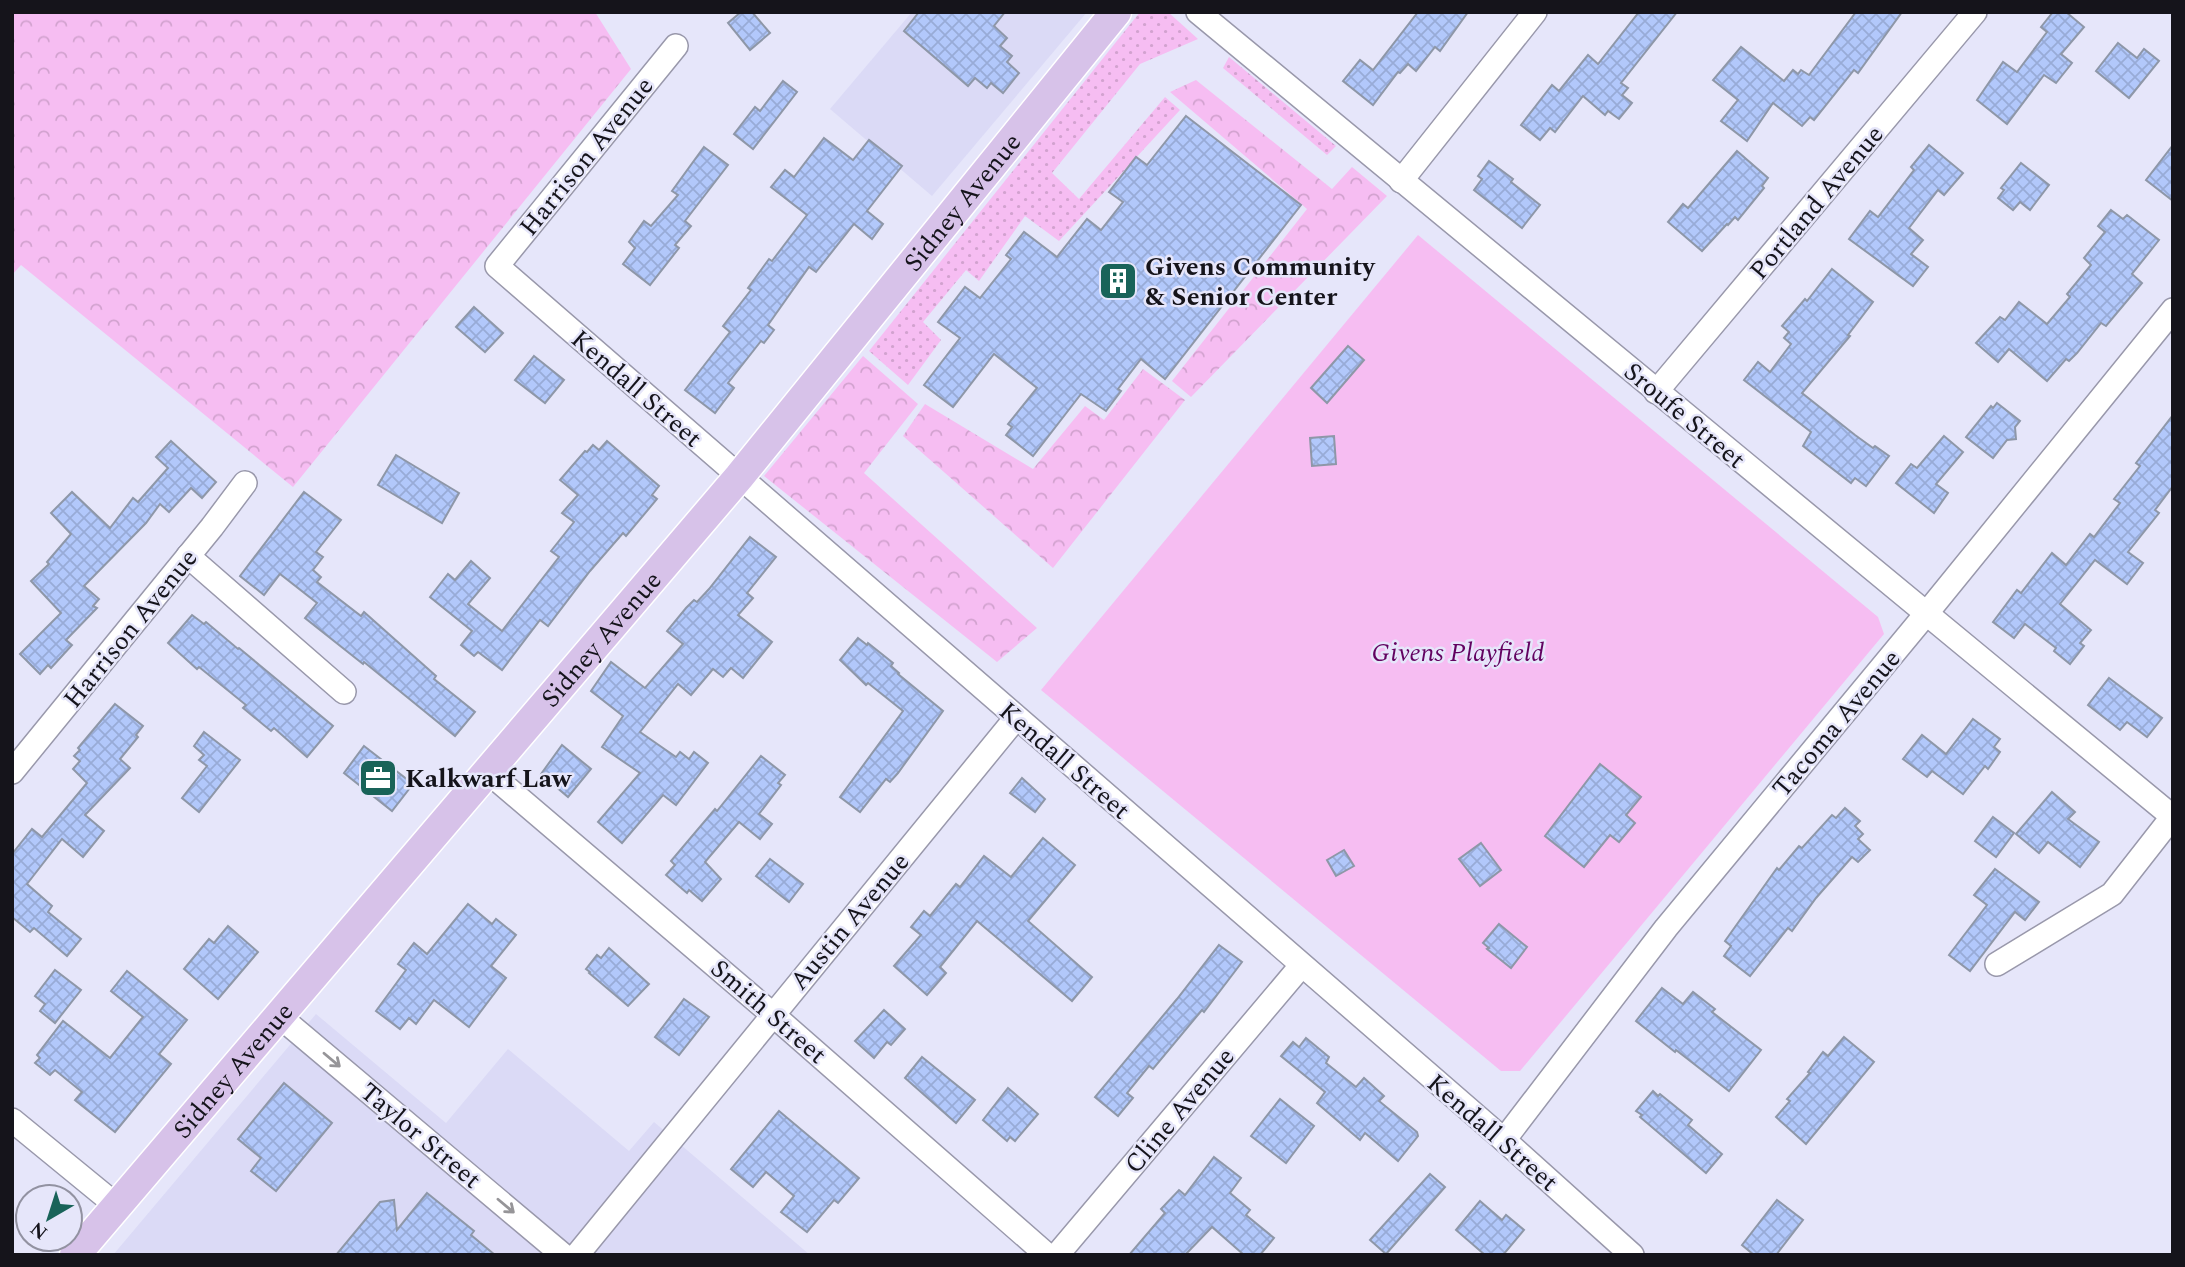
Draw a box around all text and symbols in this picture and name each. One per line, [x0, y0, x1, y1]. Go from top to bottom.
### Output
street label: Harrison Avenue [510, 68, 664, 245]
street label: Portland Avenue [1740, 116, 1894, 289]
street label: Sidney Avenue [894, 124, 1032, 281]
place label: Givens Community & Senior Center [1145, 247, 1376, 317]
building icon: Givens Community & Senior Center [1097, 260, 1139, 302]
street label: Kendall Street [562, 320, 711, 457]
street label: Sroufe Street [1614, 353, 1754, 479]
street label: Harrison Avenue [54, 540, 208, 717]
street label: Sidney Avenue [531, 562, 672, 717]
park label: Givens Playfield [1372, 633, 1544, 673]
street label: Tacoma Avenue [1763, 641, 1911, 807]
street label: Kendall Street [990, 692, 1139, 829]
office icon: Kalkwarf Law [357, 757, 399, 799]
place label: Kalkwarf Law [405, 759, 572, 799]
street label: Austin Avenue [780, 844, 920, 999]
street label: Smith Street [701, 950, 836, 1074]
street label: Sidney Avenue [163, 994, 304, 1148]
street label: Cline Avenue [1115, 1039, 1245, 1183]
one-way arrow [322, 1052, 340, 1068]
street label: Kendall Street [1418, 1064, 1567, 1201]
street label: Taylor Street [351, 1073, 490, 1199]
north arrow [14, 1183, 84, 1253]
one-way arrow [496, 1198, 514, 1214]
text: N [24, 1214, 54, 1246]

